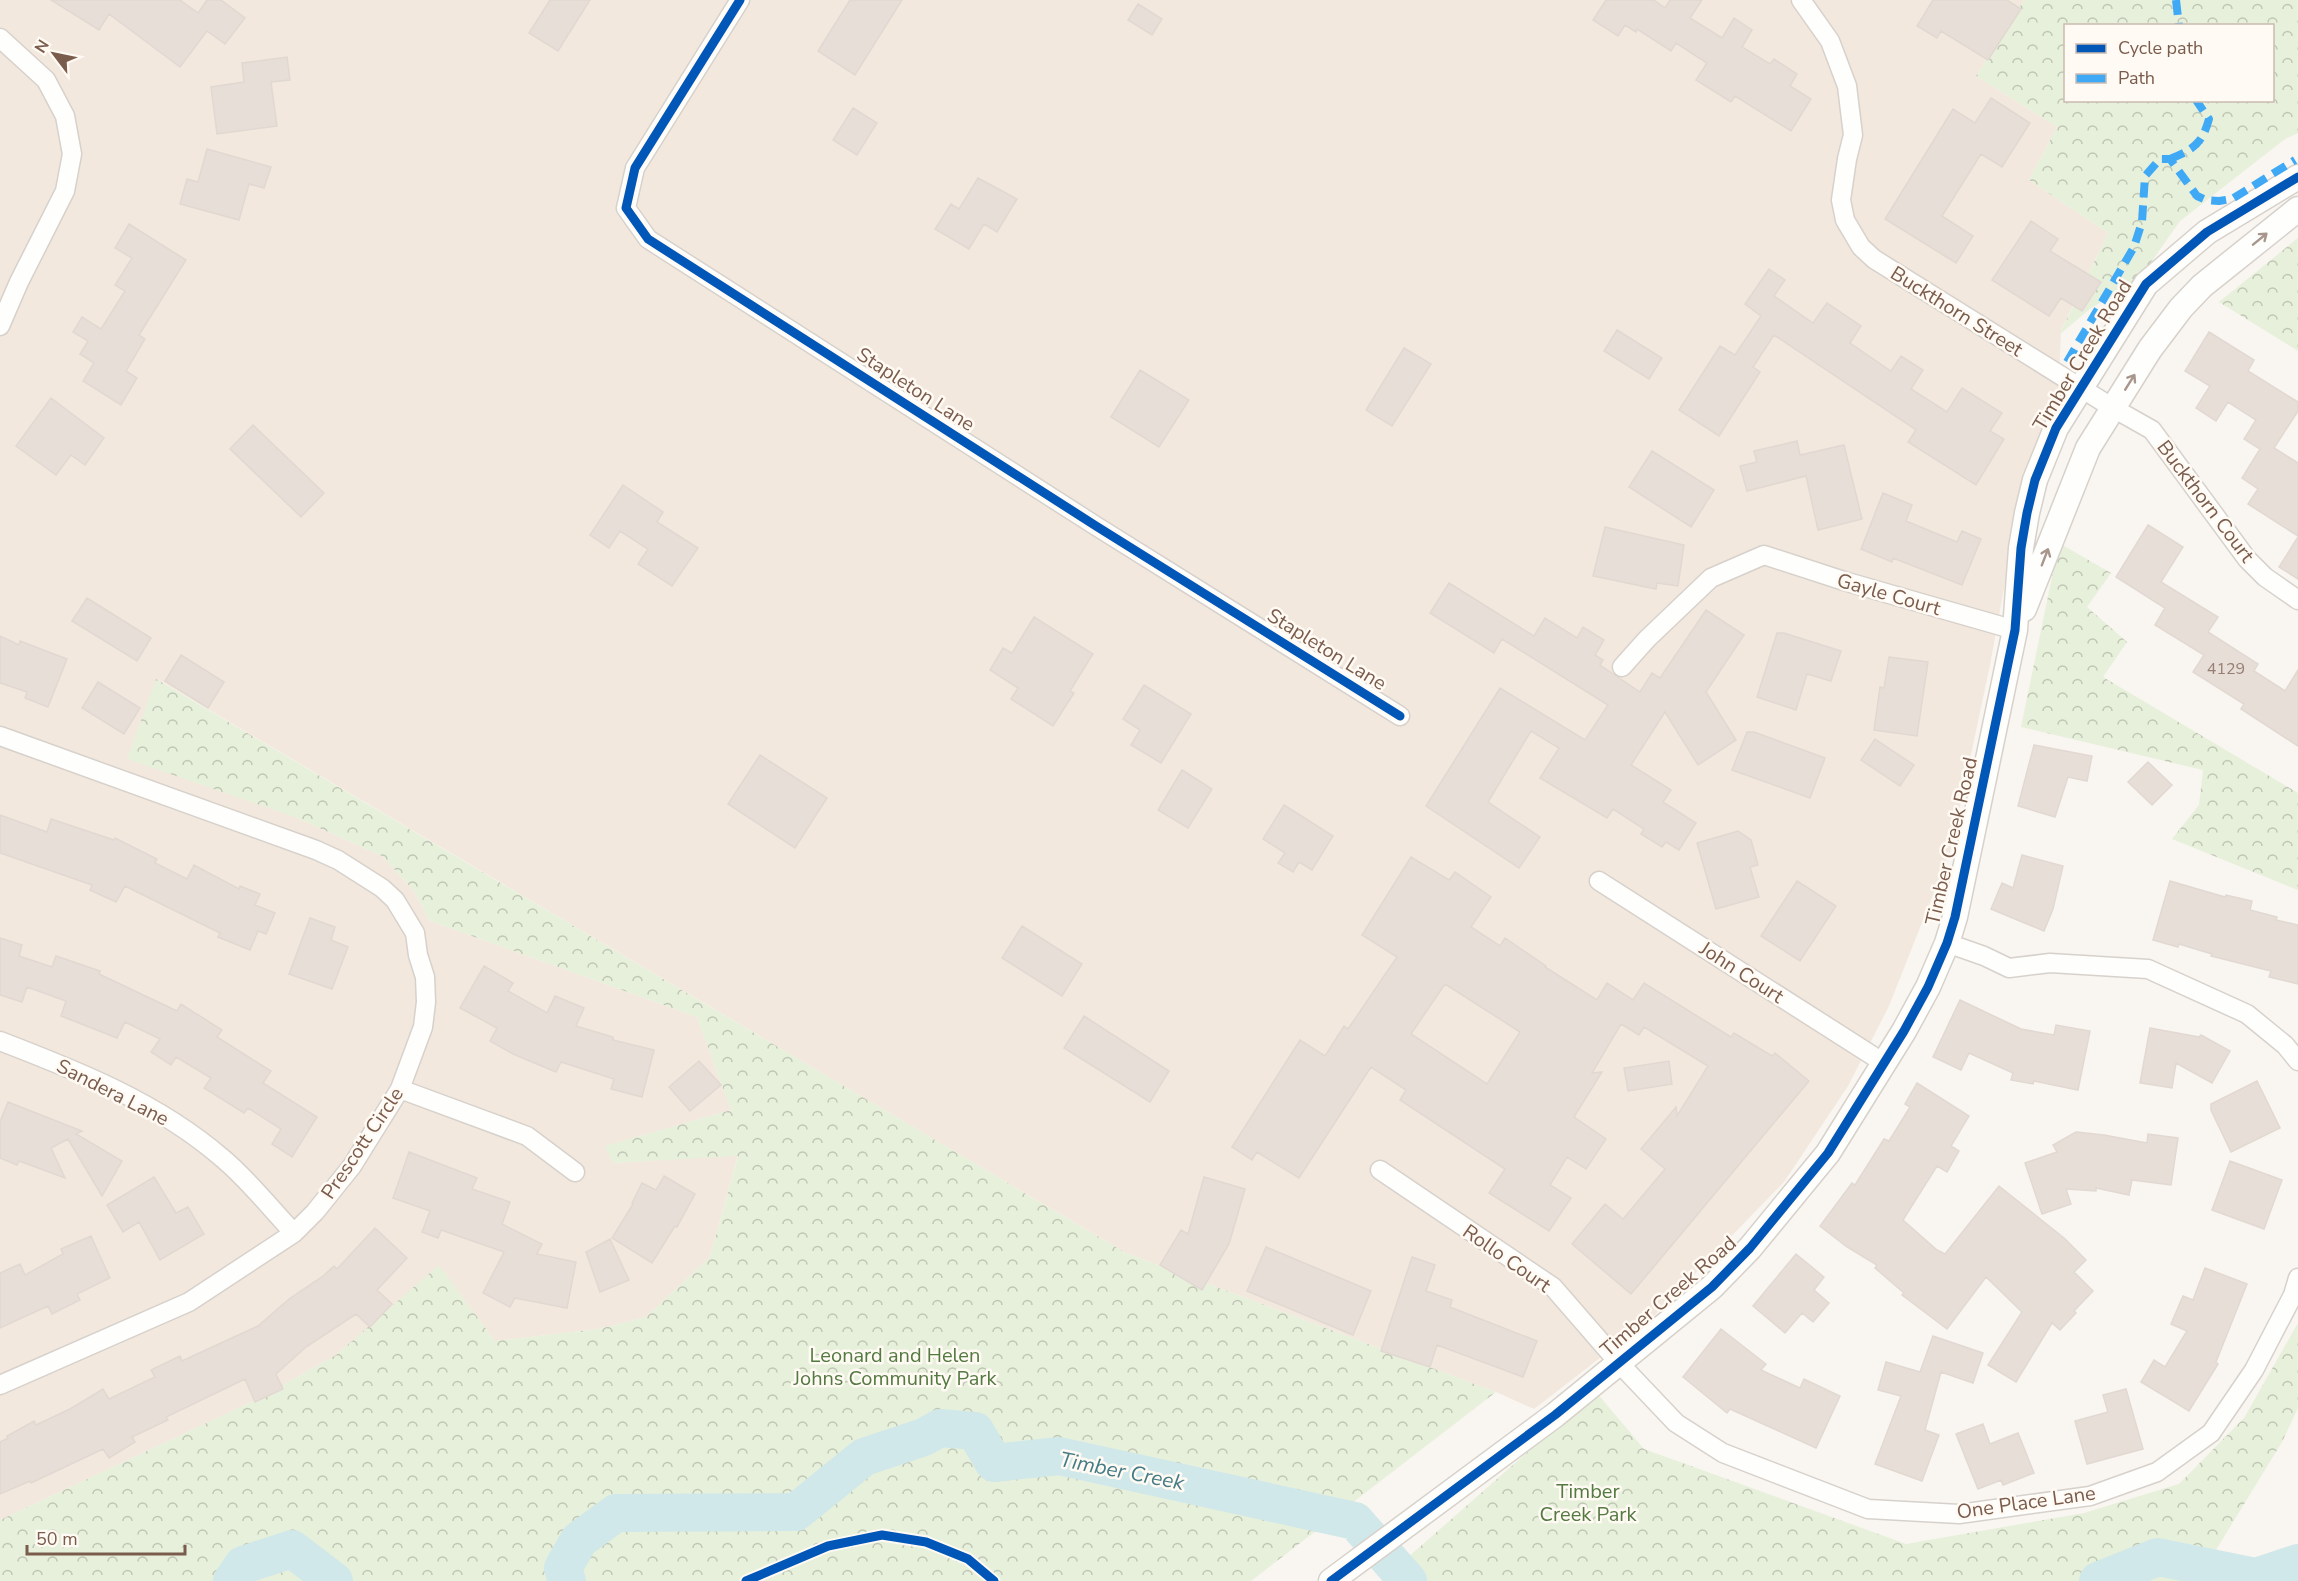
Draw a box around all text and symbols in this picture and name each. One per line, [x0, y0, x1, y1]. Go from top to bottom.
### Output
north arrow [24, 24, 84, 84]
legend [2064, 24, 2274, 102]
text: N [30, 36, 55, 57]
text: Cycle path [2118, 36, 2203, 60]
text: Path [2118, 66, 2155, 90]
one-way arrow [2252, 233, 2268, 246]
street label: Buckthorn Street [1885, 260, 2029, 364]
street label: Timber Creek Road [2027, 275, 2138, 436]
street label: Stapleton Lane [851, 341, 980, 438]
one-way arrow [2124, 374, 2136, 391]
street label: Buckthorn Court [2151, 435, 2261, 569]
one-way arrow [2040, 548, 2051, 567]
street label: Gayle Court [1834, 567, 1945, 622]
street label: Stapleton Lane [1262, 602, 1392, 697]
house number: 4129 [2207, 658, 2245, 680]
street label: Timber Creek Road [1919, 754, 1984, 928]
street label: John Court [1694, 935, 1790, 1010]
street label: Sandera Lane [52, 1053, 174, 1132]
street label: Prescott Circle [315, 1082, 410, 1205]
street label: Rollo Court [1457, 1218, 1557, 1299]
street label: Timber Creek Road [1595, 1230, 1742, 1363]
park label: Leonard and Helen Johns Community Park [793, 1342, 997, 1392]
water label: Timber Creek [1057, 1445, 1187, 1497]
park label: Timber Creek Park [1540, 1478, 1637, 1528]
street label: One Place Lane [1955, 1479, 2097, 1526]
scale bar [27, 1518, 184, 1556]
text: 50 m [36, 1527, 78, 1551]

